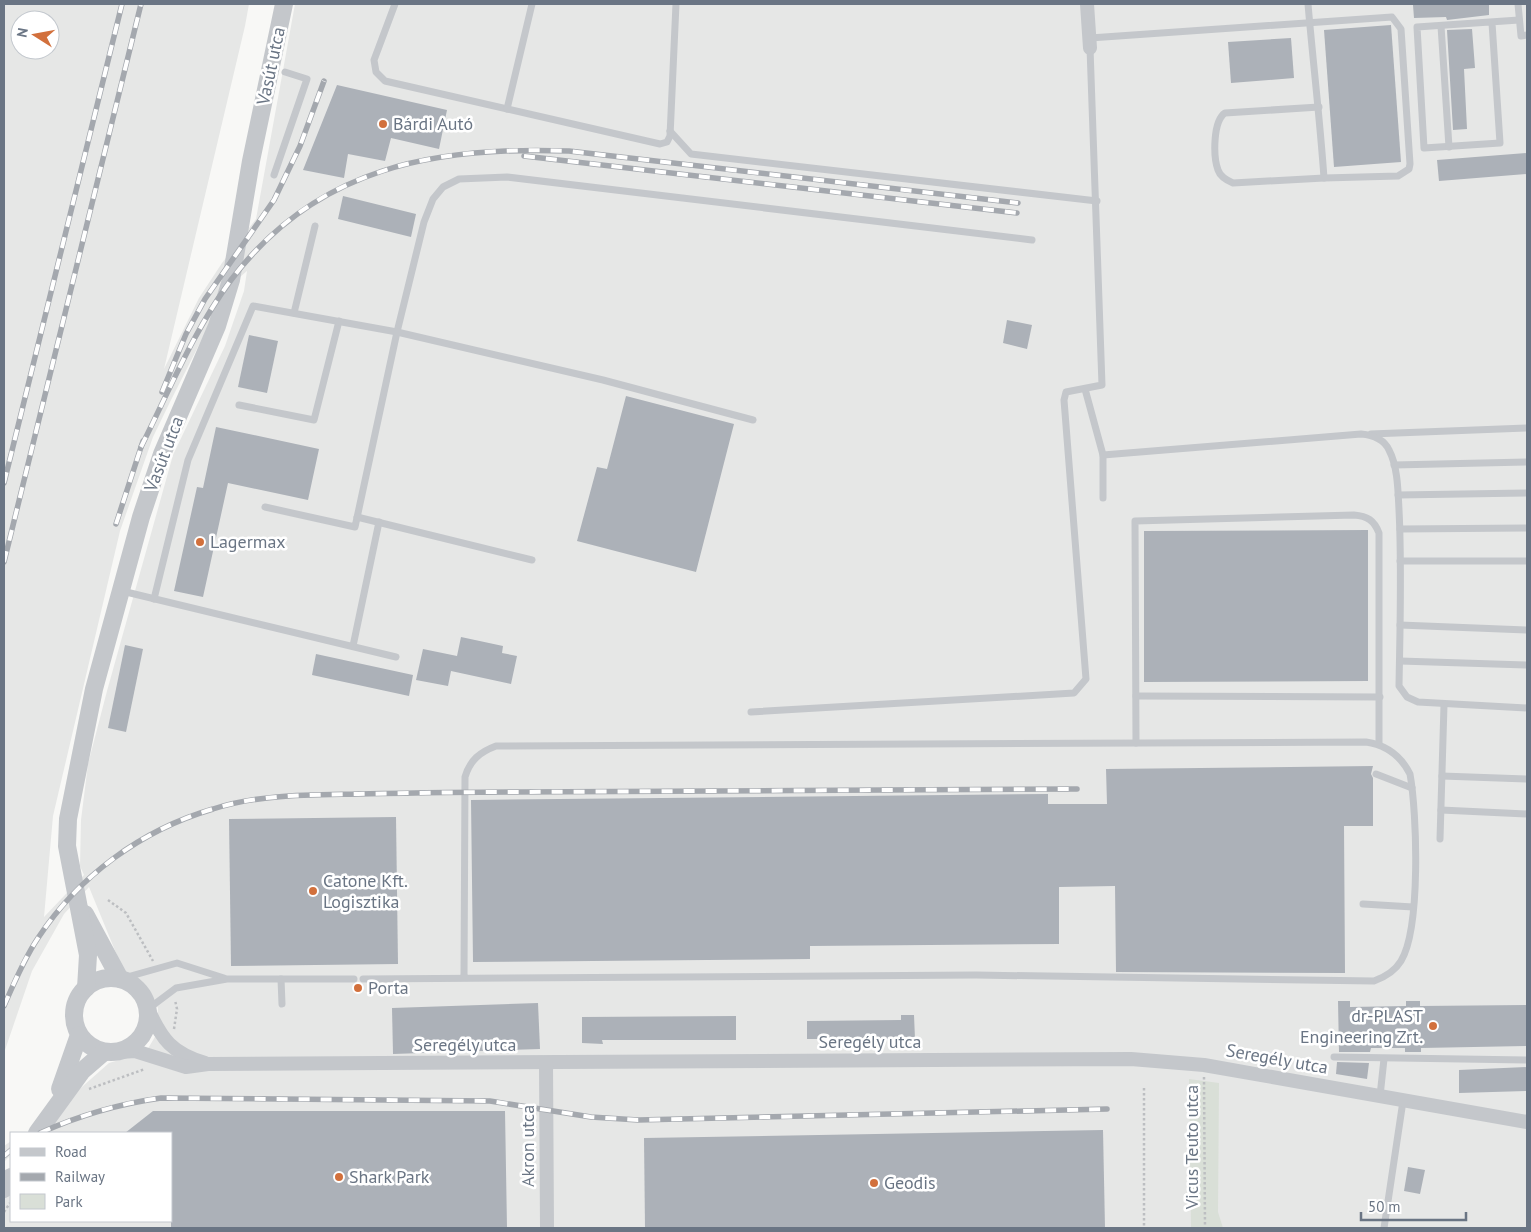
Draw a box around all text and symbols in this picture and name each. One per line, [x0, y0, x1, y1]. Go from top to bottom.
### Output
north arrow [10, 10, 60, 60]
street label: Vasút utca [251, 25, 290, 108]
text: N [13, 26, 32, 39]
place label: Bárdi Autó [393, 112, 473, 135]
marker: Bárdi Autó [377, 118, 389, 130]
street label: Vasút utca [138, 413, 188, 496]
place label: Lagermax [210, 530, 286, 553]
marker: Lagermax [194, 536, 206, 548]
place label: Catone Kft. Logisztika [323, 869, 408, 913]
marker: Catone Kft. Logisztika [307, 885, 319, 897]
place label: Porta [368, 976, 409, 999]
marker: Porta [352, 982, 364, 994]
place label: dr-PLAST Engineering Zrt. [1300, 1004, 1423, 1048]
marker: dr-PLAST Engineering Zrt. [1427, 1020, 1439, 1032]
street label: Seregély utca [818, 1030, 922, 1053]
street label: Seregély utca [413, 1033, 517, 1056]
street label: Seregély utca [1224, 1038, 1330, 1079]
street label: Vicus Teuto utca [1180, 1085, 1203, 1210]
street label: Akron utca [516, 1105, 539, 1187]
legend [10, 1132, 172, 1222]
text: Road [55, 1142, 87, 1161]
place label: Shark Park [349, 1165, 430, 1188]
text: Railway [55, 1167, 105, 1186]
marker: Shark Park [333, 1171, 345, 1183]
place label: Geodis [884, 1171, 936, 1194]
marker: Geodis [868, 1177, 880, 1189]
scale bar [1361, 1190, 1466, 1222]
text: Park [55, 1192, 83, 1211]
text: 50 m [1368, 1197, 1401, 1216]

